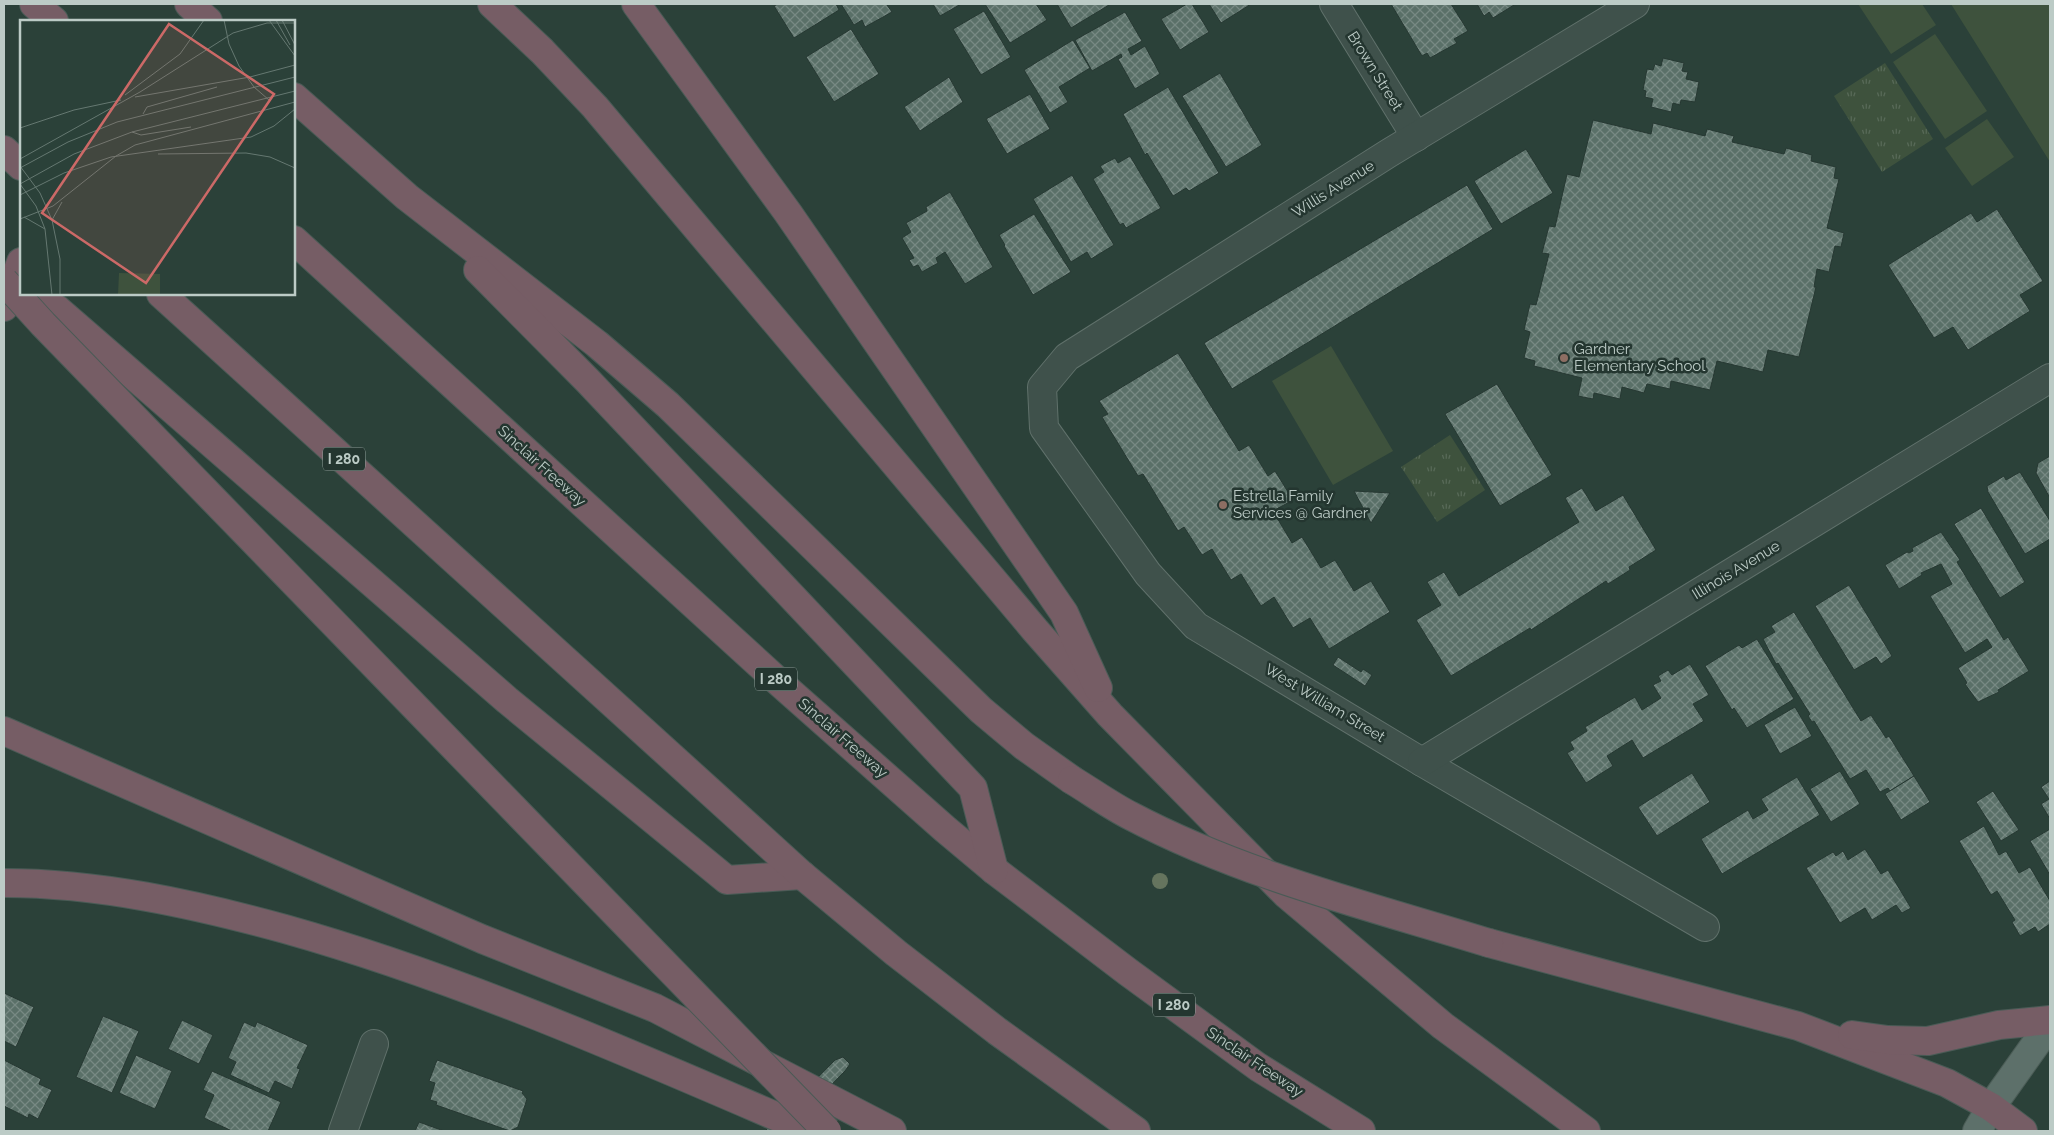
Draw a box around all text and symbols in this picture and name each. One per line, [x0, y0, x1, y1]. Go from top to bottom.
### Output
inset map [20, 20, 295, 295]
street label: Brown Street [1344, 28, 1406, 114]
street label: Willis Avenue [1289, 156, 1378, 221]
place label: Gardner Elementary School [1574, 340, 1706, 375]
marker: Gardner Elementary School [1558, 352, 1570, 364]
street label: Sinclair Freeway [494, 422, 590, 510]
road number: I 280 [323, 448, 365, 470]
place label: Estrella Family Services @ Gardner [1233, 487, 1369, 522]
marker: Estrella Family Services @ Gardner [1217, 499, 1229, 511]
street label: Illinois Avenue [1689, 537, 1783, 603]
street label: West William Street [1262, 660, 1388, 746]
road number: I 280 [755, 668, 797, 691]
street label: Sinclair Freeway [795, 694, 891, 782]
road number: I 280 [1153, 994, 1195, 1016]
street label: Sinclair Freeway [1203, 1023, 1307, 1101]

